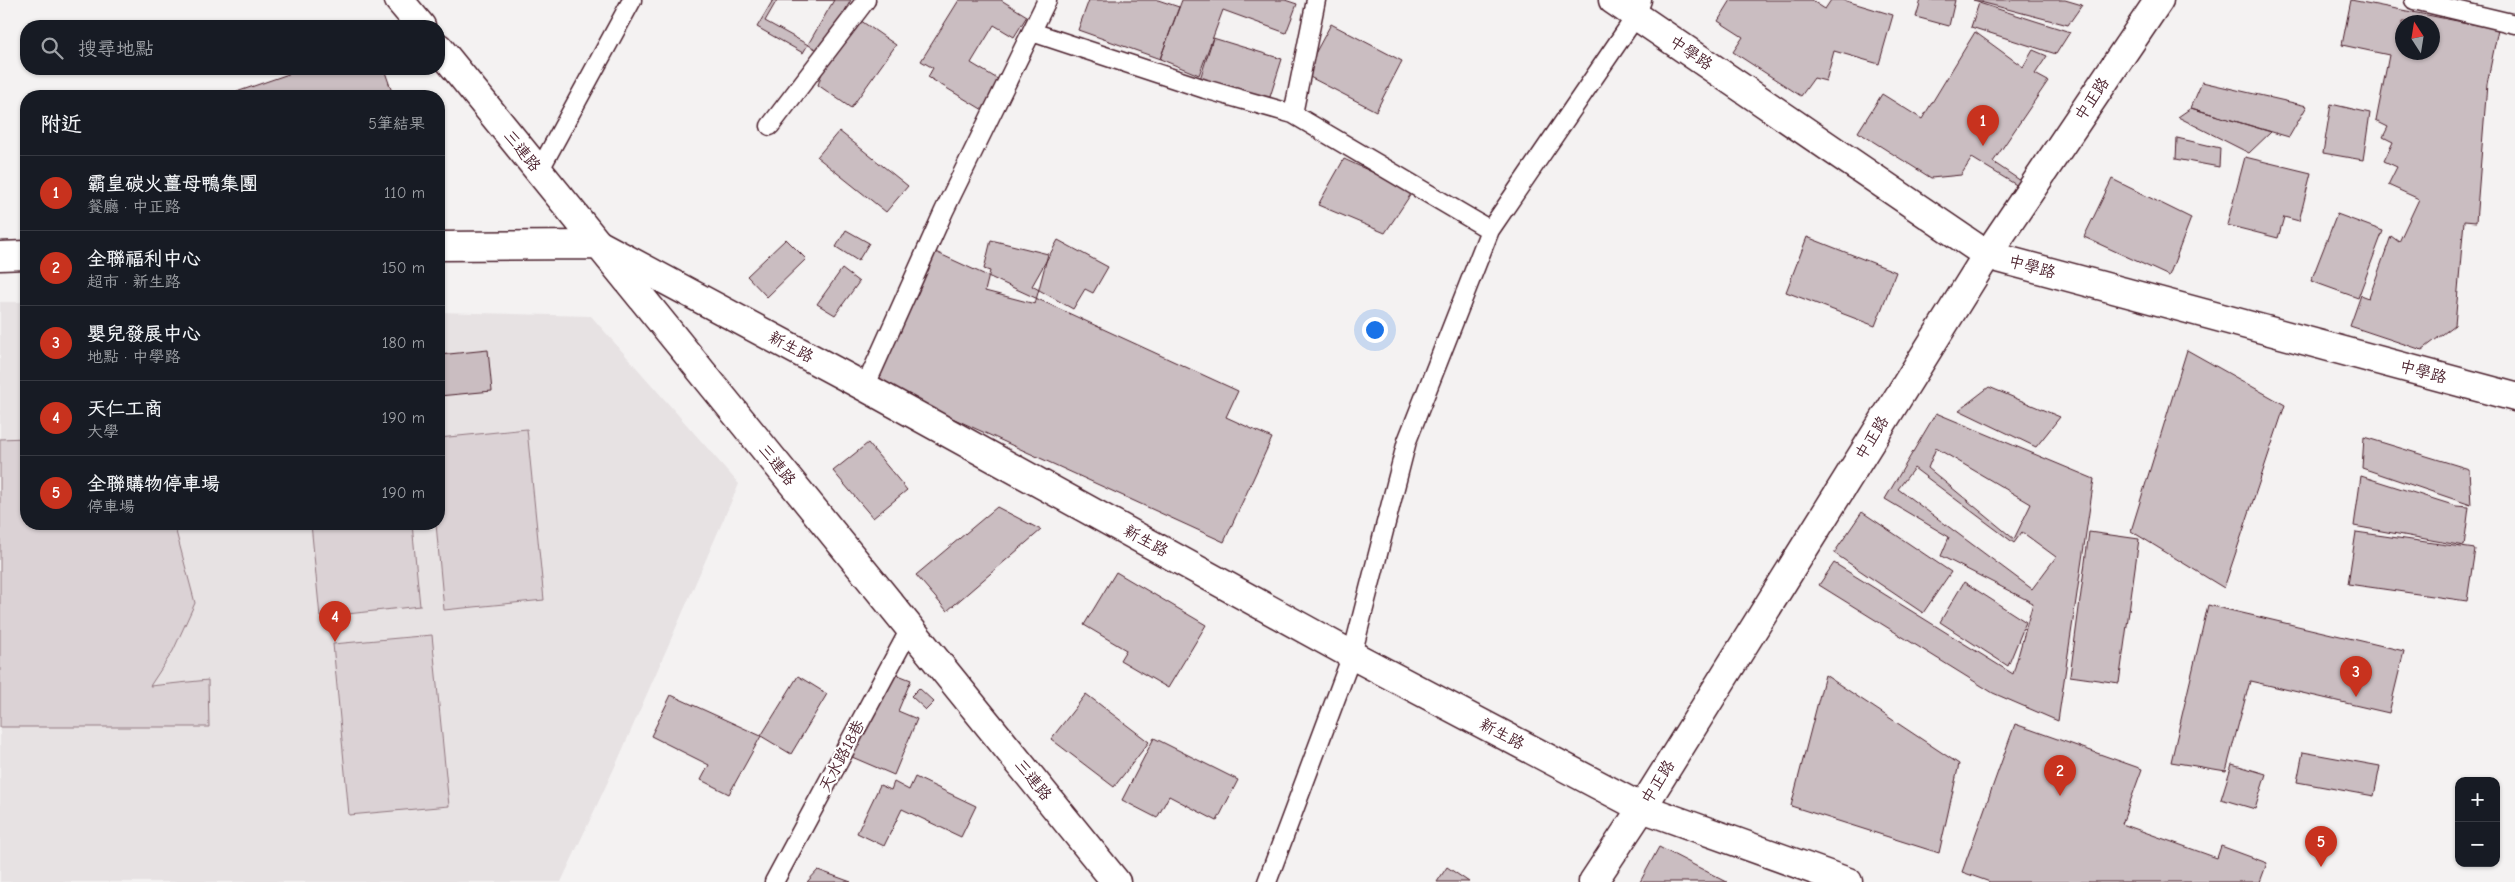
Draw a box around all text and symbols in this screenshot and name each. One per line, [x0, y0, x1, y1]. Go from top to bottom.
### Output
north arrow [2395, 15, 2440, 60]
search box [20, 20, 445, 75]
street label: 中學路 [1666, 32, 1716, 74]
icon: search [38, 34, 66, 62]
text: 搜尋地點 [78, 38, 154, 60]
street label: 中正路 [2071, 74, 2113, 124]
pin: 1 [1967, 105, 1999, 146]
text: 附近 [40, 112, 82, 136]
text: 5筆結果 [368, 115, 425, 133]
street label: 三連路 [500, 127, 544, 175]
text: 霸皇碳火薑母鴨集團 [87, 173, 258, 195]
text: 1 [53, 184, 59, 202]
text: 110 m [384, 184, 425, 202]
text: 餐廳 · 中正路 [87, 198, 181, 216]
text: 全聯福利中心 [87, 248, 201, 270]
street label: 中學路 [2006, 252, 2058, 282]
text: 2 [52, 259, 60, 277]
text: 150 m [382, 259, 425, 277]
text: 超市 · 新生路 [87, 273, 181, 291]
your location [1362, 317, 1388, 343]
text: 嬰兒發展中心 [87, 323, 201, 345]
street label: 新生路 [766, 328, 816, 366]
text: 3 [52, 334, 60, 352]
text: 180 m [382, 334, 425, 352]
text: 地點 · 中學路 [87, 348, 181, 366]
street label: 中學路 [2397, 357, 2449, 387]
text: 天仁工商 [87, 398, 163, 420]
text: 4 [52, 409, 60, 427]
text: 190 m [382, 409, 425, 427]
street label: 中正路 [1852, 413, 1892, 463]
text: 大學 [87, 423, 119, 441]
street label: 三連路 [755, 441, 799, 489]
text: 全聯購物停車場 [87, 473, 220, 495]
text: 5 [52, 484, 60, 502]
text: 190 m [382, 484, 425, 502]
text: 停車場 [87, 498, 135, 516]
street label: 新生路 [1121, 521, 1171, 561]
pin: 4 [319, 601, 351, 642]
pin: 3 [2340, 656, 2372, 697]
street label: 新生路 [1477, 715, 1527, 753]
street label: 天水路18巷 [816, 717, 868, 795]
pin: 2 [2044, 755, 2076, 796]
street label: 三連路 [1011, 756, 1055, 804]
street label: 中正路 [1638, 757, 1678, 807]
map controls [2455, 777, 2500, 867]
button: + [2455, 777, 2500, 822]
button: − [2455, 822, 2500, 867]
pin: 5 [2305, 826, 2337, 867]

